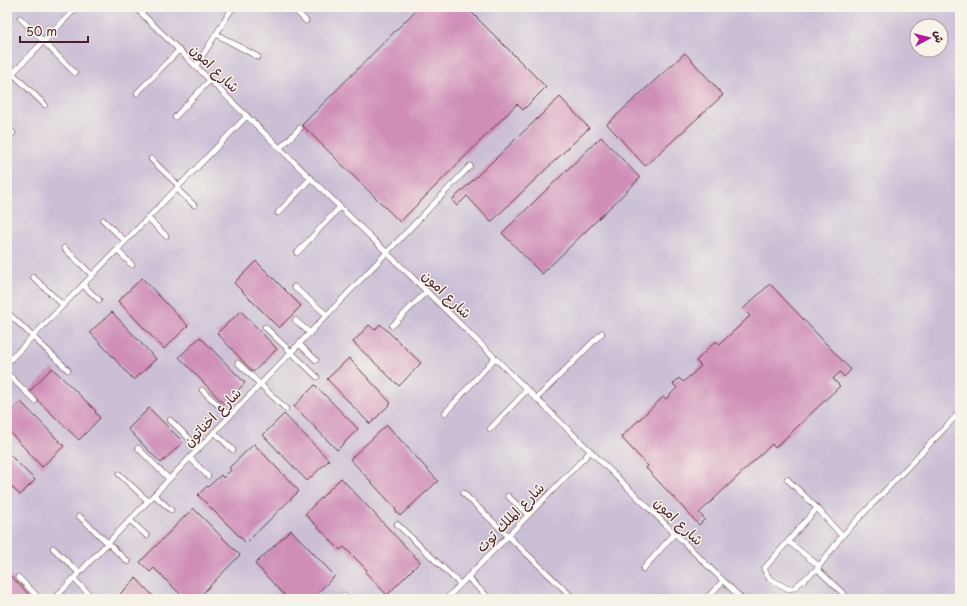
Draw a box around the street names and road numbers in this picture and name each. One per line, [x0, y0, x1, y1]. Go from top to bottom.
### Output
street label: شارع امون [186, 39, 244, 97]
street label: شارع امون [418, 265, 476, 323]
street label: شارع اخناتون [178, 383, 246, 451]
street label: شارع الملك توت [471, 477, 549, 557]
street label: شارع امون [650, 492, 708, 550]

